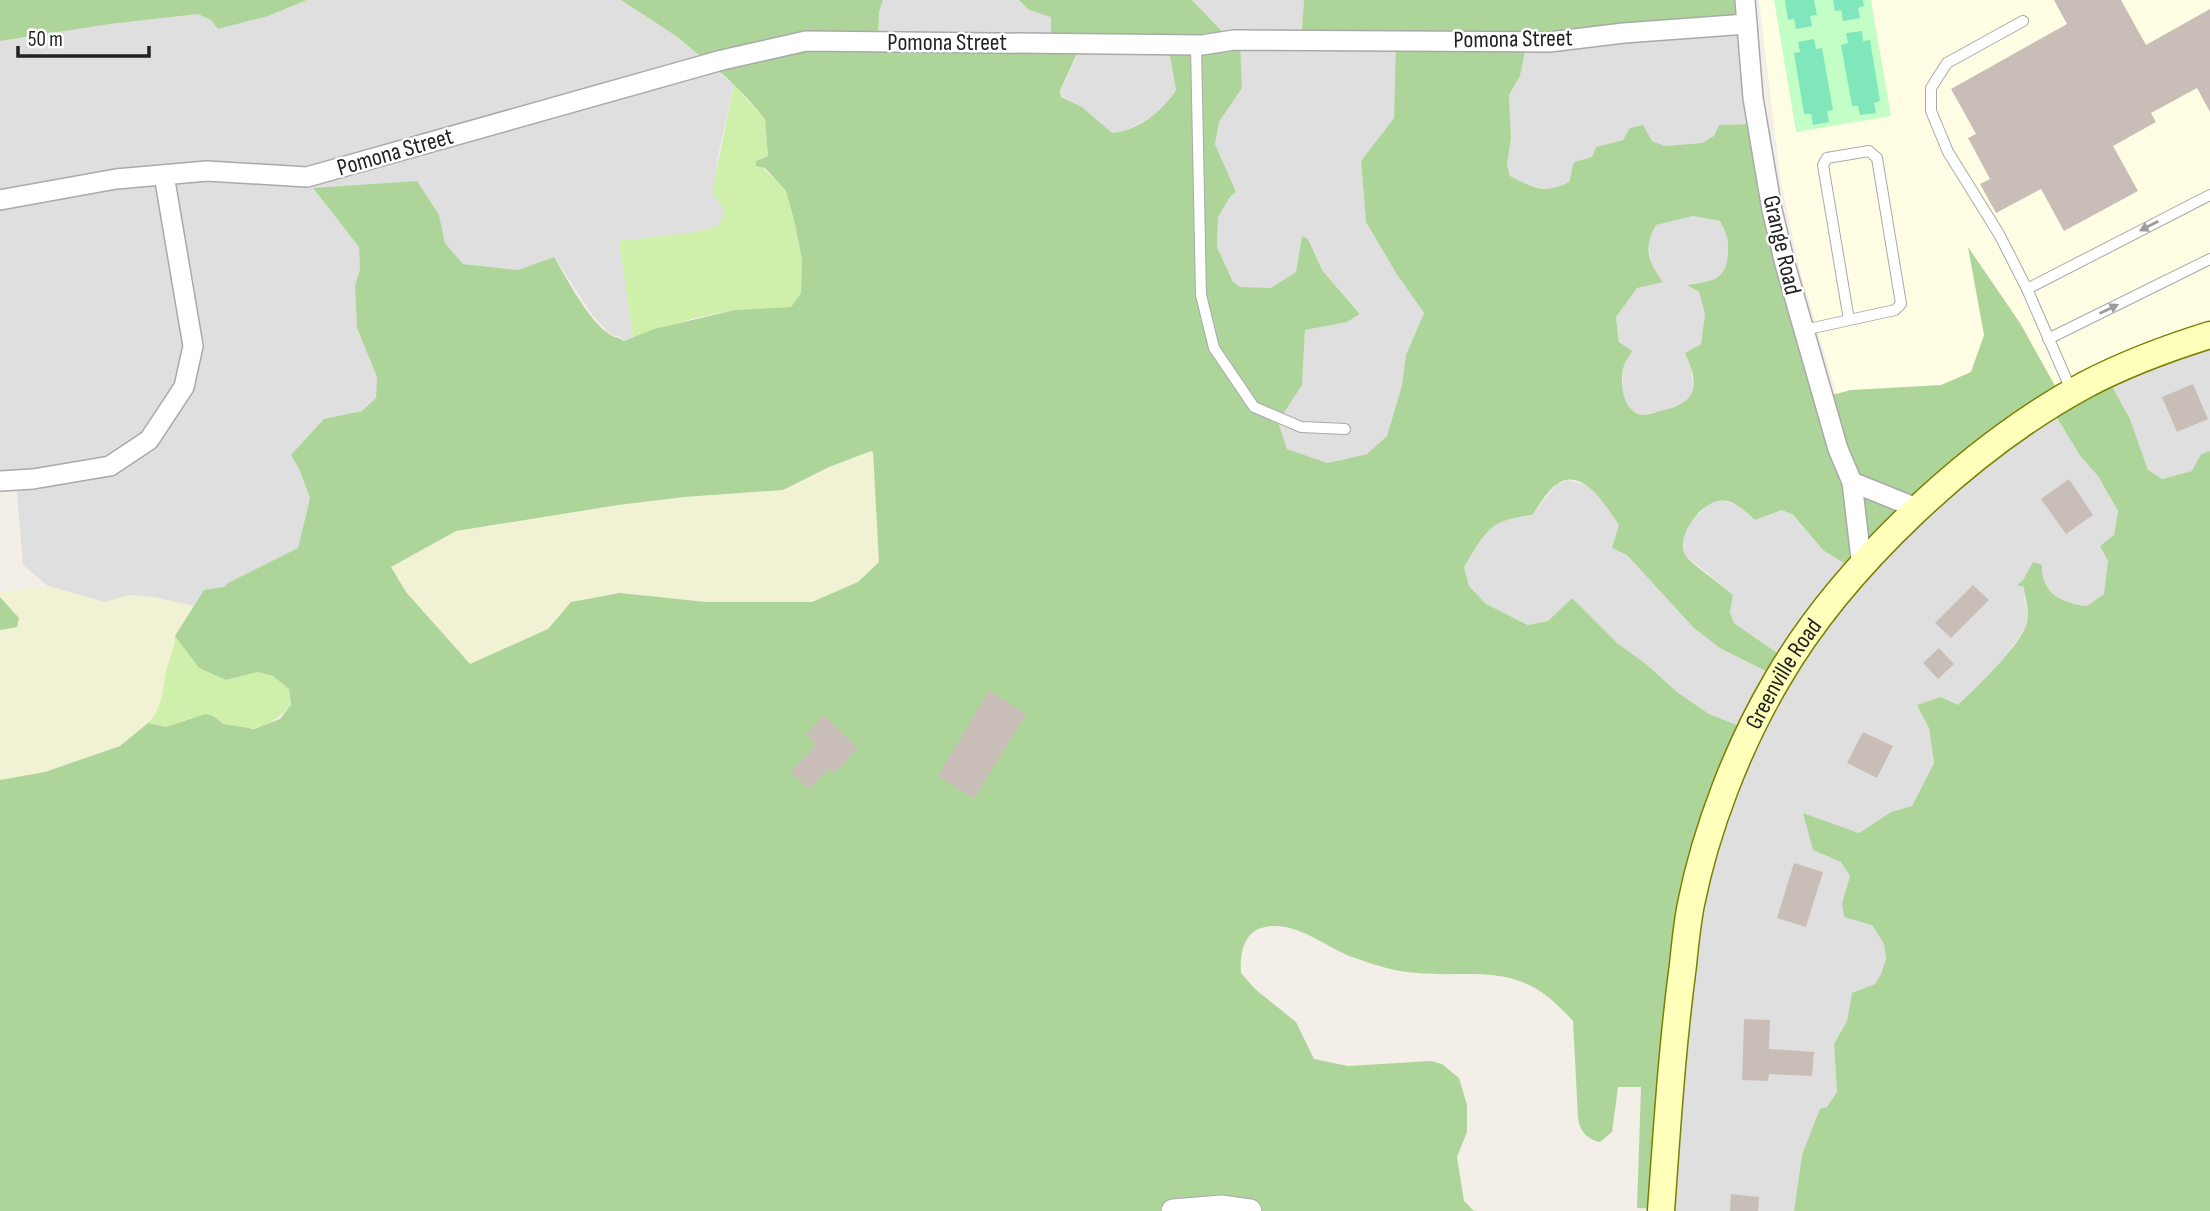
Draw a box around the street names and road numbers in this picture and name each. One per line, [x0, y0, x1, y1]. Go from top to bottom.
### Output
street label: Pomona Street [1453, 23, 1573, 55]
street label: Pomona Street [887, 28, 1007, 57]
street label: Pomona Street [334, 122, 456, 182]
street label: Grange Road [1757, 193, 1807, 297]
street label: Greenville Road [1739, 613, 1828, 734]

